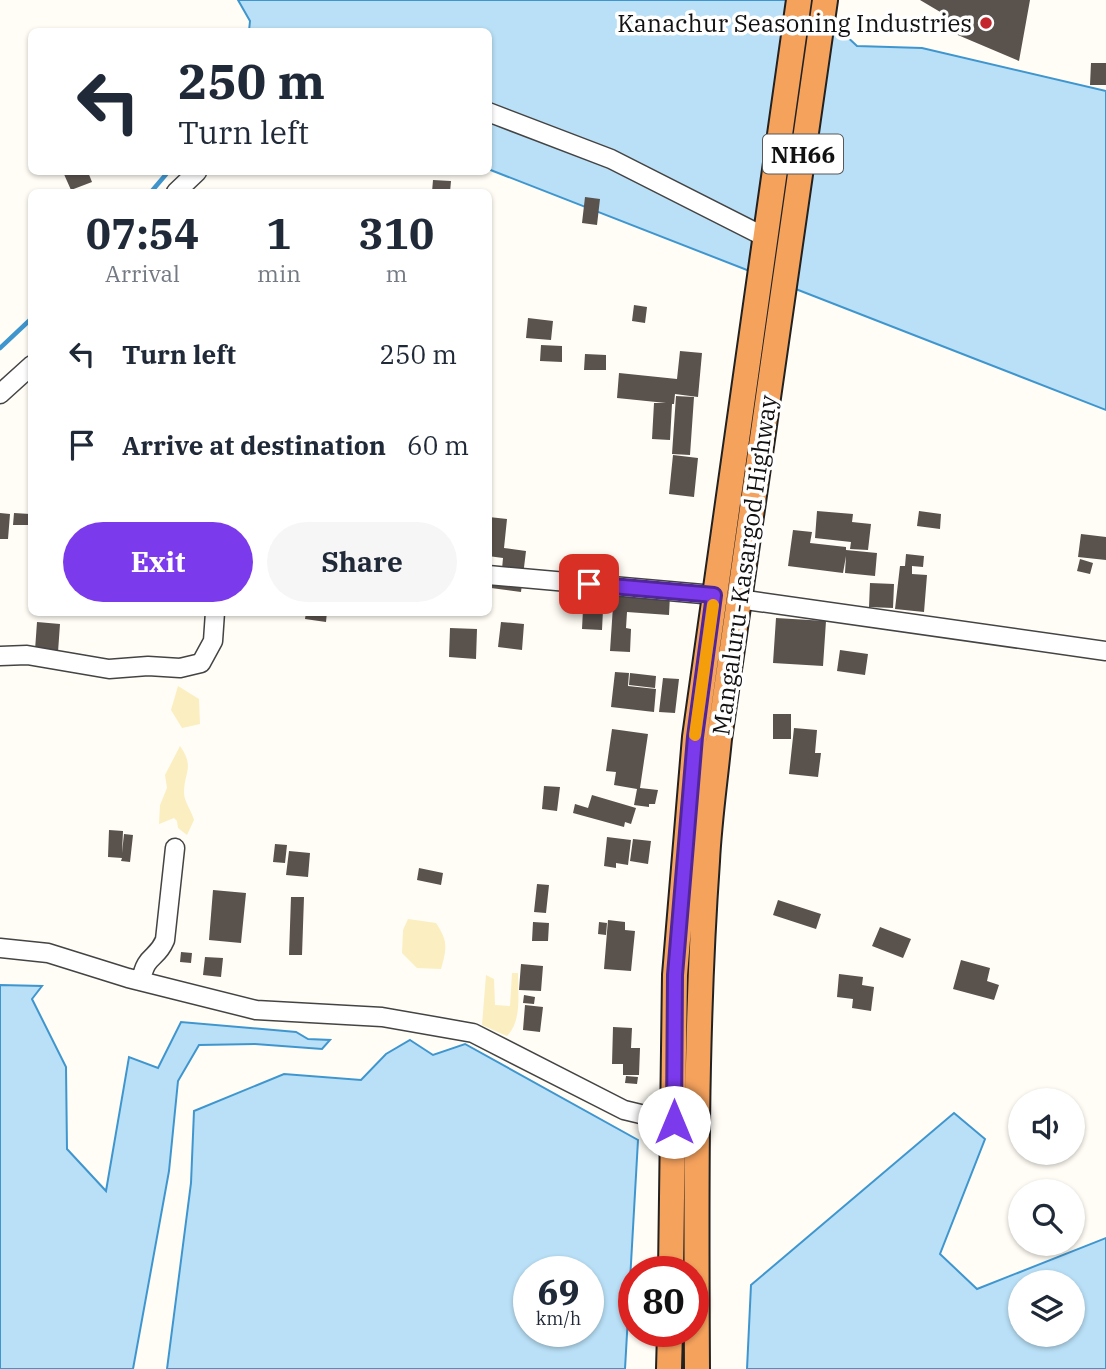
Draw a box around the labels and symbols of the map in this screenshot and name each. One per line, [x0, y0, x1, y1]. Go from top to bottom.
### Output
place label: Kanachur Seasoning Industries [617, 7, 972, 39]
marker: Kanachur Seasoning Industries [978, 15, 994, 31]
road number: NH66 [763, 134, 843, 174]
street label: Mangaluru-Kasargod Highway [704, 393, 784, 737]
pin [559, 554, 619, 614]
position arrow [637, 1085, 711, 1159]
speed limit sign: 80 [618, 1256, 709, 1347]

